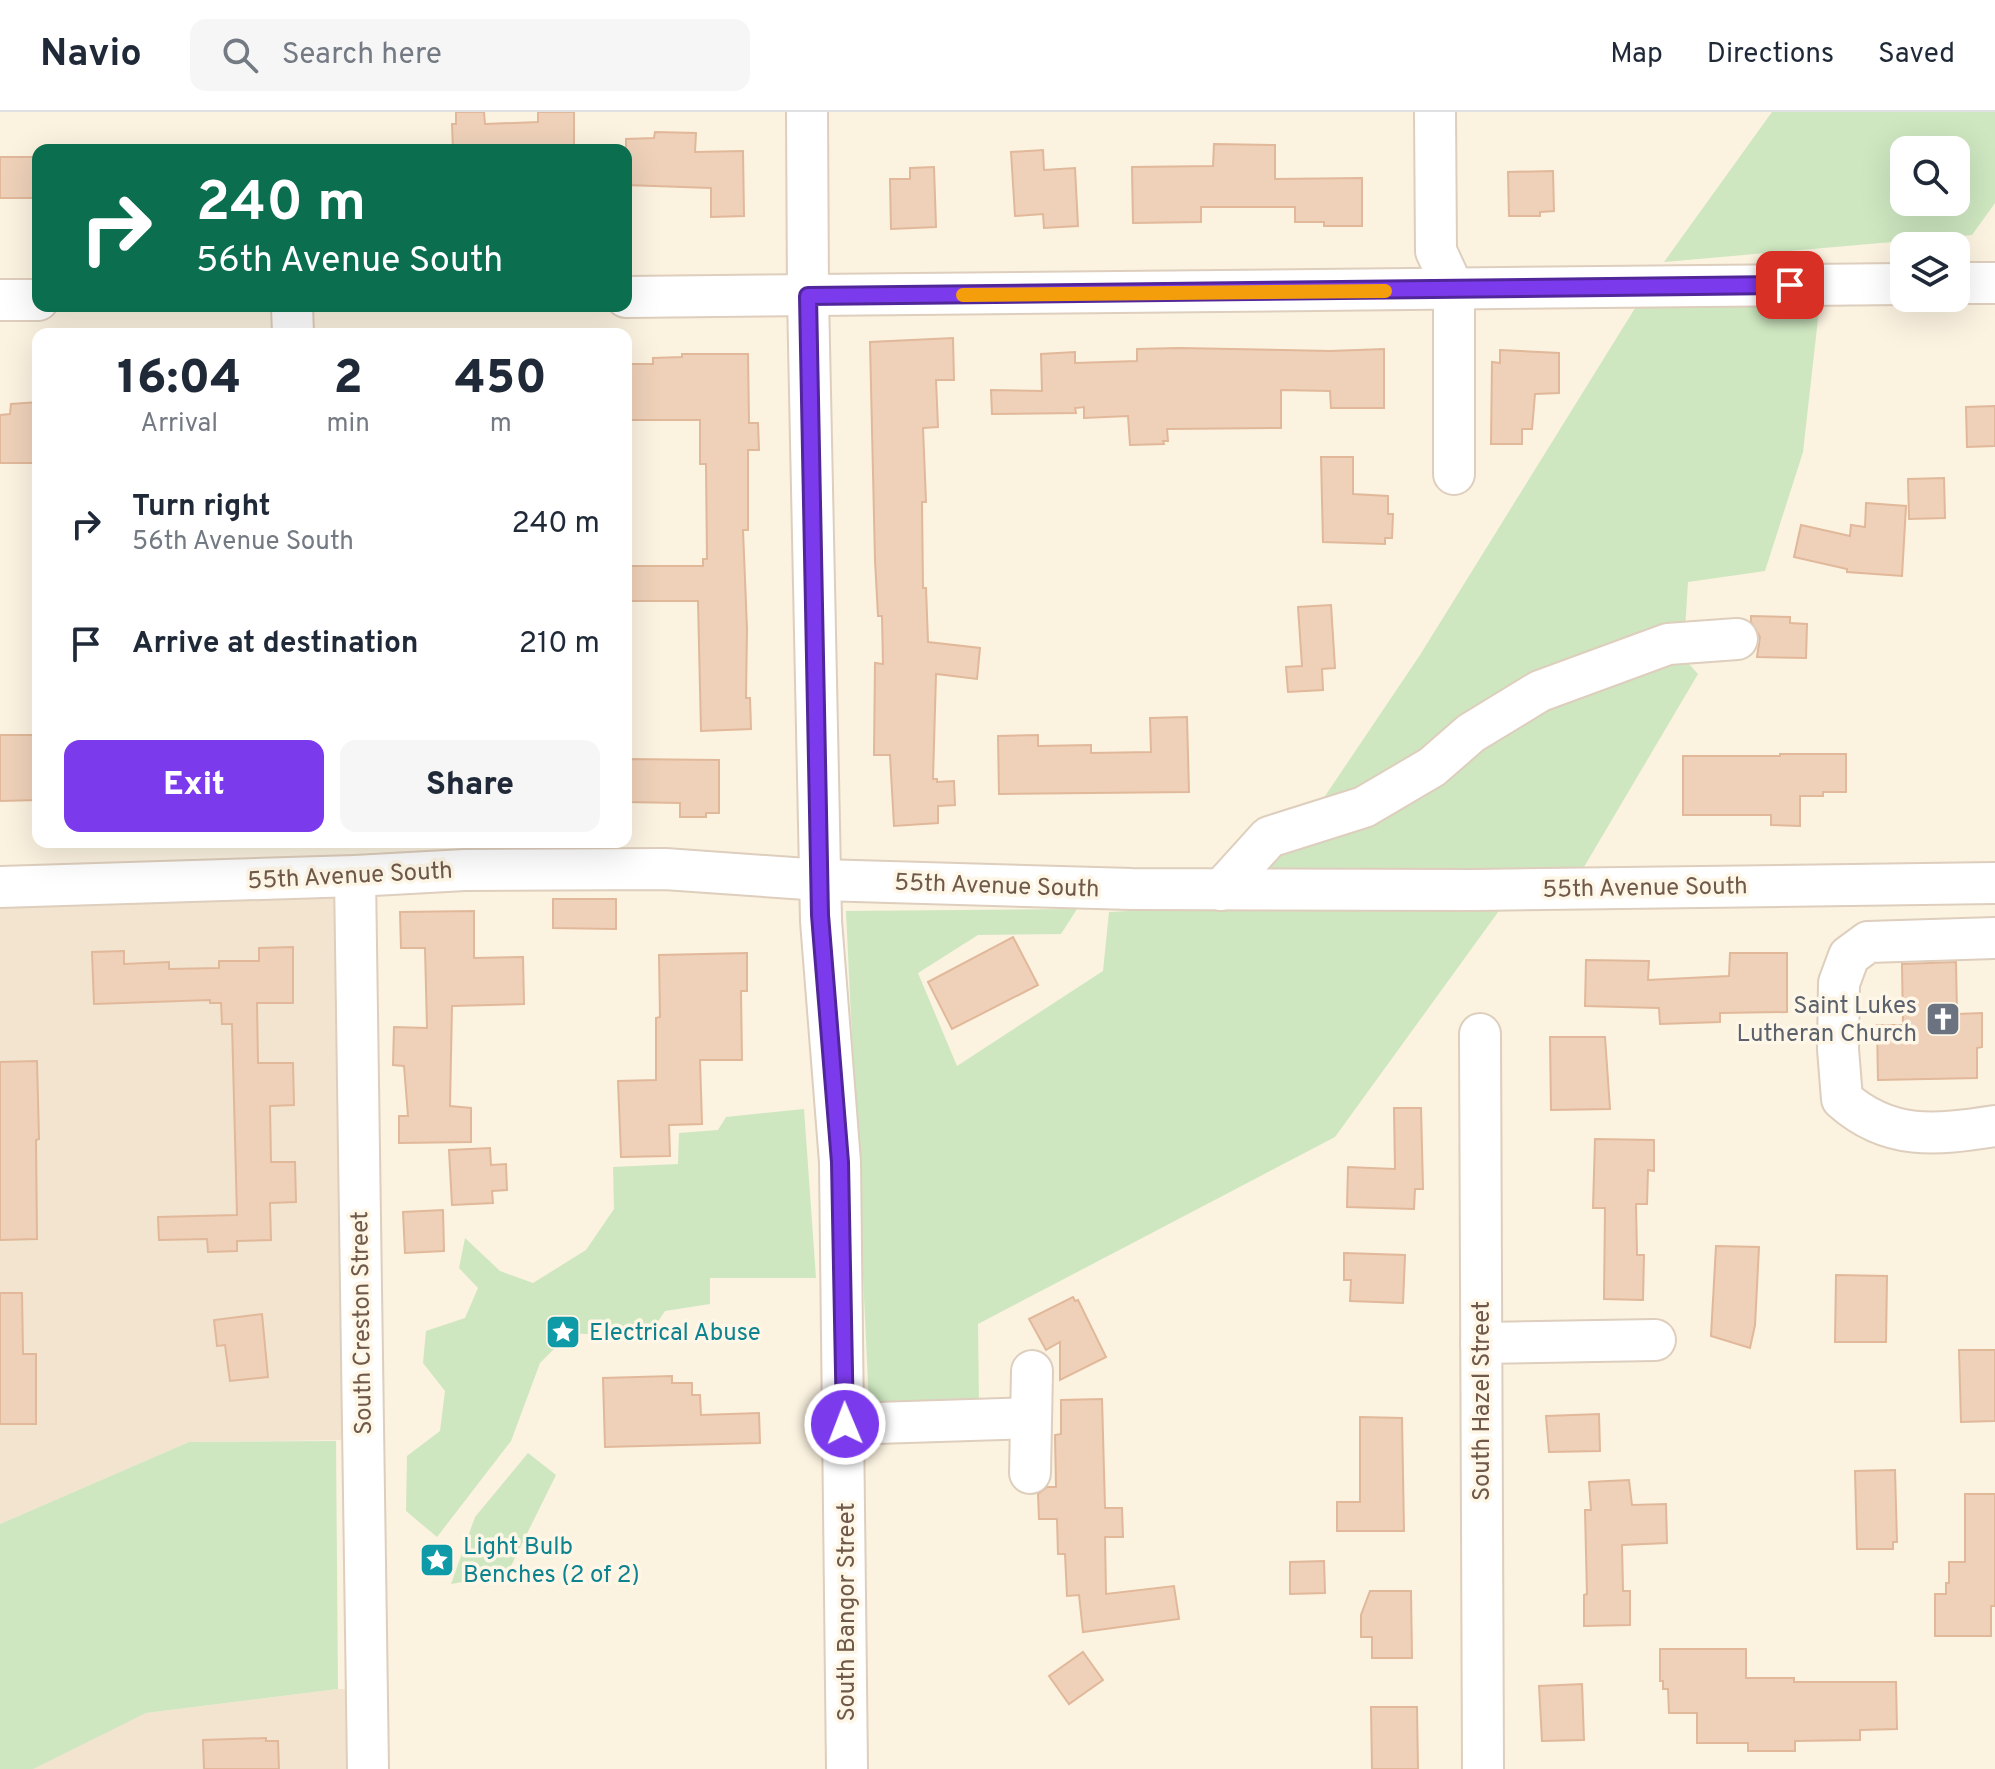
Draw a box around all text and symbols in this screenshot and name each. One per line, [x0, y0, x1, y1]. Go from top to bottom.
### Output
search box [190, 19, 750, 91]
text: Navio [40, 31, 142, 80]
icon: search [218, 33, 262, 77]
text: Search here [282, 37, 442, 74]
text: Map [1610, 37, 1663, 73]
text: Directions [1707, 37, 1834, 73]
text: Saved [1878, 37, 1955, 73]
map controls [1890, 136, 1970, 312]
button: search [1890, 136, 1970, 216]
text: 240 m [196, 170, 366, 240]
icon: right [64, 176, 168, 280]
button: layers [1890, 232, 1970, 312]
text: 56th Avenue South [196, 239, 503, 285]
pin [1756, 251, 1824, 319]
icon: arrive [1768, 263, 1812, 307]
text: 16:04 [117, 350, 241, 410]
text: 2 [333, 350, 363, 410]
text: 450 [455, 350, 547, 410]
text: Arrival [140, 408, 218, 441]
text: min [327, 408, 370, 441]
text: m [490, 408, 512, 441]
text: Turn right [132, 489, 270, 526]
icon: right [64, 502, 108, 546]
text: 240 m [512, 506, 600, 543]
text: 56th Avenue South [132, 526, 354, 559]
icon: arrive [64, 622, 108, 666]
text: Arrive at destination [132, 626, 418, 663]
text: 210 m [519, 626, 600, 663]
button: Exit [64, 740, 324, 832]
button: Share [340, 740, 600, 832]
street label: 55th Avenue South [247, 857, 453, 897]
street label: 55th Avenue South [894, 868, 1100, 906]
street label: 55th Avenue South [1542, 872, 1748, 906]
place label: Saint Lukes Lutheran Church [1737, 992, 1917, 1050]
church icon: Saint Lukes Lutheran Church [1924, 1000, 1962, 1038]
street label: South Creston Street [346, 1211, 380, 1435]
street label: South Hazel Street [1468, 1301, 1498, 1501]
place icon: Electrical Abuse [544, 1313, 582, 1351]
place label: Electrical Abuse [589, 1319, 761, 1349]
position arrow [803, 1382, 887, 1466]
street label: South Bangor Street [833, 1502, 863, 1722]
place label: Light Bulb Benches (2 of 2) [463, 1533, 640, 1591]
place icon: Light Bulb Benches (2 of 2) [418, 1541, 456, 1579]

